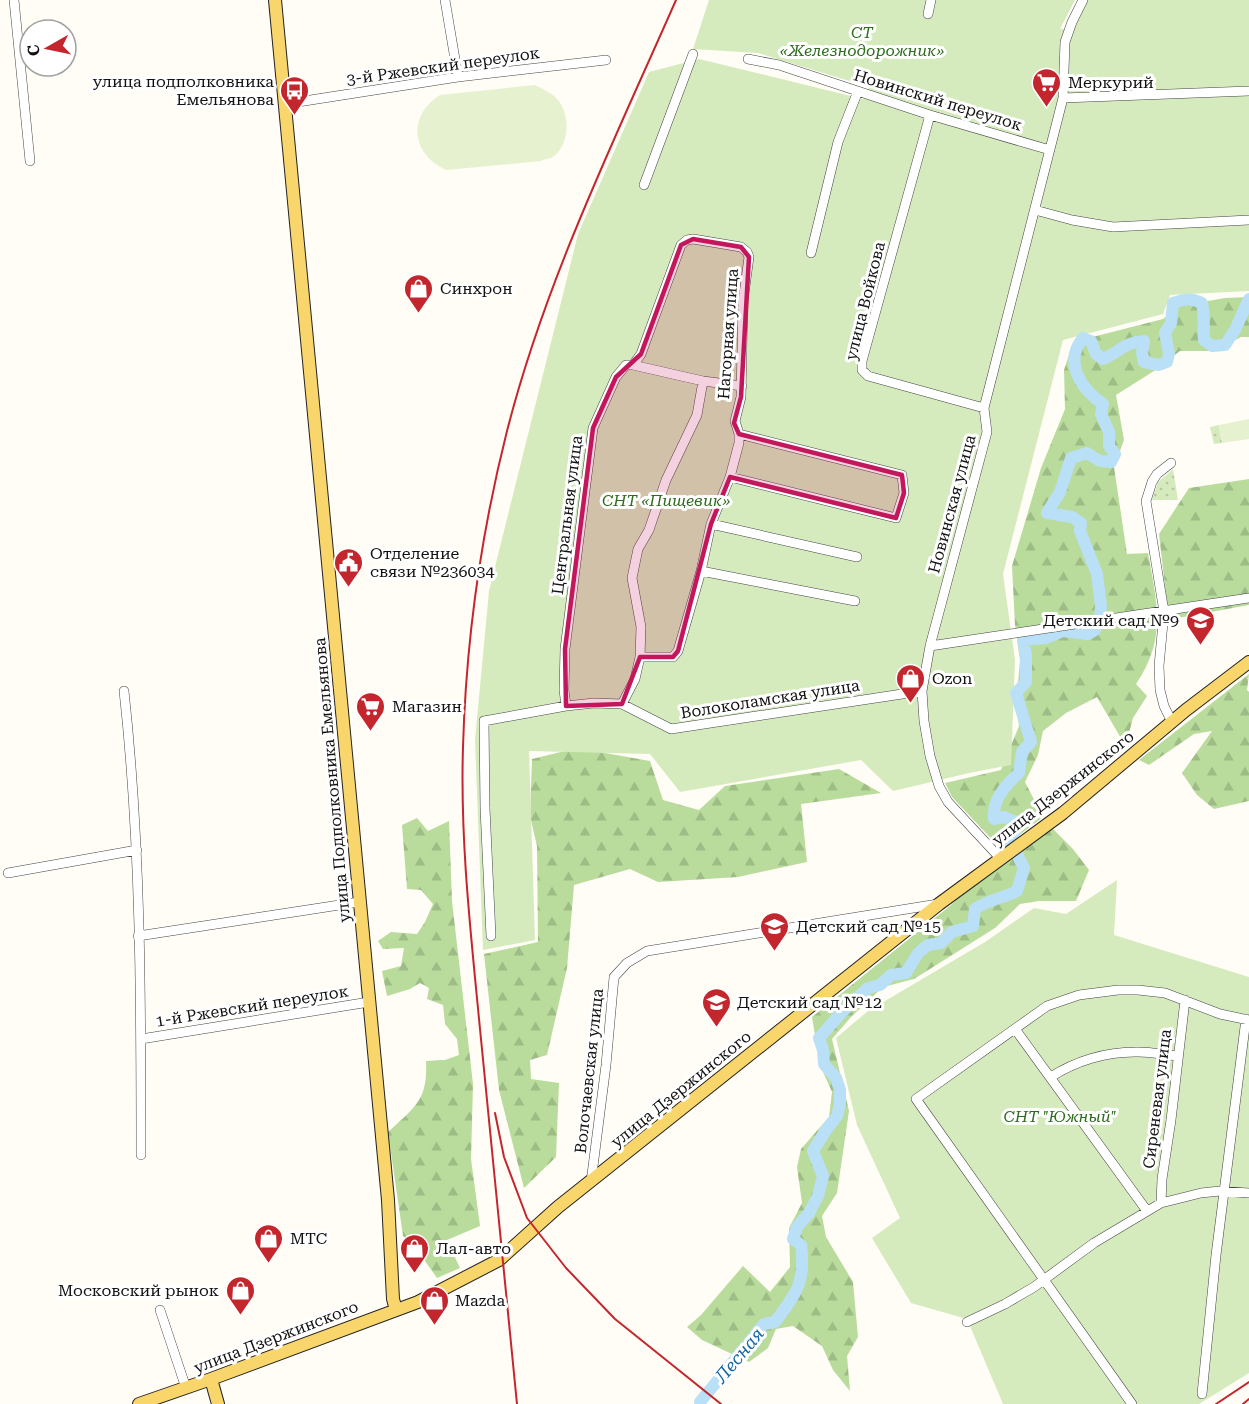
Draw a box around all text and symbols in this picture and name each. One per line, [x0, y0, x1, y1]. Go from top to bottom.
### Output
north arrow [18, 18, 78, 78]
park label: СТ «Железнодорожник» [780, 23, 944, 60]
text: С [23, 43, 44, 57]
street label: 3-й Ржевский переулок [345, 43, 541, 89]
street label: Новинский переулок [851, 65, 1025, 135]
supermarket icon: Меркурий [1031, 66, 1063, 108]
place label: улица подполковника Емельянова [93, 72, 274, 109]
place label: Меркурий [1068, 73, 1154, 92]
bus stop icon: улица подполковника Емельянова [279, 74, 311, 116]
street label: улица Войкова [841, 240, 889, 362]
street label: Нагорная улица [714, 268, 742, 400]
shop icon: Синхрон [403, 272, 435, 314]
place label: Синхрон [440, 279, 513, 298]
street label: Новинская улица [924, 432, 980, 575]
street label: Центральная улица [548, 434, 586, 596]
park label: СНТ «Пищевик» [602, 491, 730, 510]
place label: Отделение связи №236034 [370, 544, 494, 581]
public building icon: Отделение связи №236034 [333, 546, 365, 588]
school or university icon: Детский сад №9 [1184, 604, 1216, 646]
place label: Детский сад №9 [1043, 611, 1179, 630]
street label: улица Подполковника Емельянова [310, 636, 354, 923]
shop icon: Ozon [895, 662, 927, 704]
place label: Ozon [932, 669, 972, 688]
street label: Волоколамская улица [679, 675, 861, 723]
supermarket icon: Магазин [355, 690, 387, 732]
place label: Магазин [392, 697, 462, 716]
street label: улица Дзержинского [988, 727, 1138, 849]
school or university icon: Детский сад №15 [759, 910, 791, 952]
place label: Детский сад №15 [796, 917, 941, 936]
street label: 1-й Ржевский переулок [154, 981, 350, 1031]
school or university icon: Детский сад №12 [700, 986, 732, 1028]
street label: Волочаевская улица [571, 987, 607, 1154]
place label: Детский сад №12 [737, 993, 882, 1012]
street label: улица Дзержинского [607, 1027, 755, 1151]
street label: Сиреневая улица [1139, 1028, 1175, 1170]
park label: СНТ "Южный" [1003, 1107, 1117, 1126]
shop icon: МТС [253, 1222, 285, 1264]
place label: МТС [290, 1229, 327, 1248]
shop icon: Лал-авто [399, 1232, 431, 1274]
place label: Лал-авто [436, 1239, 511, 1258]
shop icon: Московский рынок [224, 1274, 256, 1316]
place label: Московский рынок [58, 1281, 219, 1300]
shop icon: Mazda [418, 1284, 450, 1326]
place label: Mazda [455, 1291, 506, 1310]
street label: улица Дзержинского [191, 1297, 361, 1377]
water label: Лесная [709, 1323, 768, 1387]

